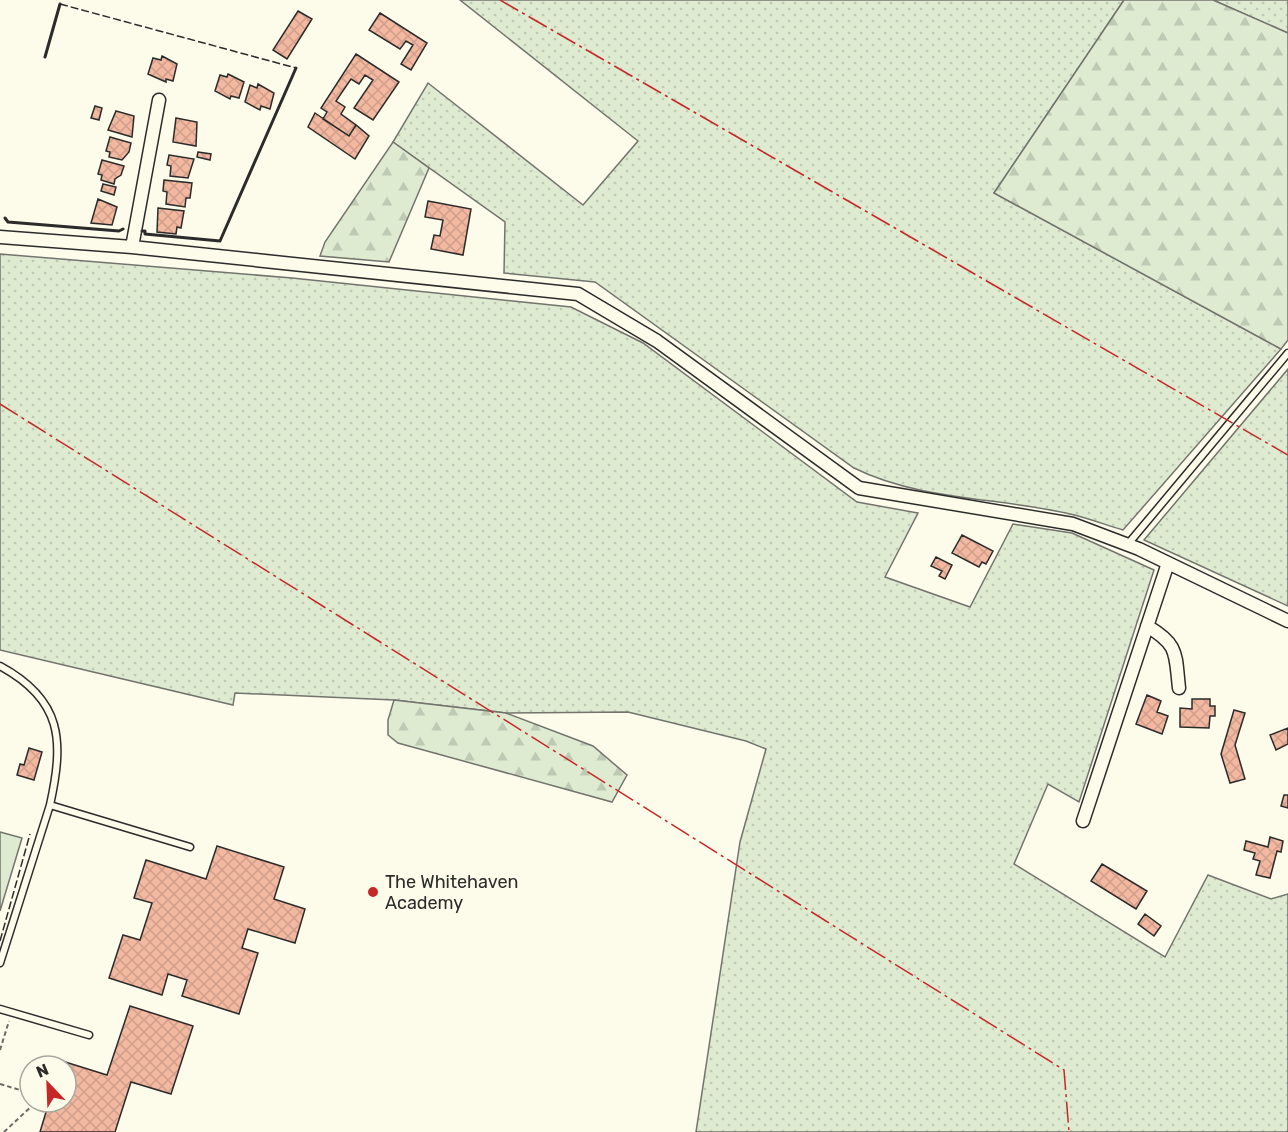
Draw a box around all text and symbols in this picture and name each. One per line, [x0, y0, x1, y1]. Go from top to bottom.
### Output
place label: The Whitehaven Academy [385, 871, 518, 914]
marker: The Whitehaven Academy [366, 885, 380, 899]
north arrow [18, 1054, 78, 1114]
text: N [33, 1060, 51, 1082]

